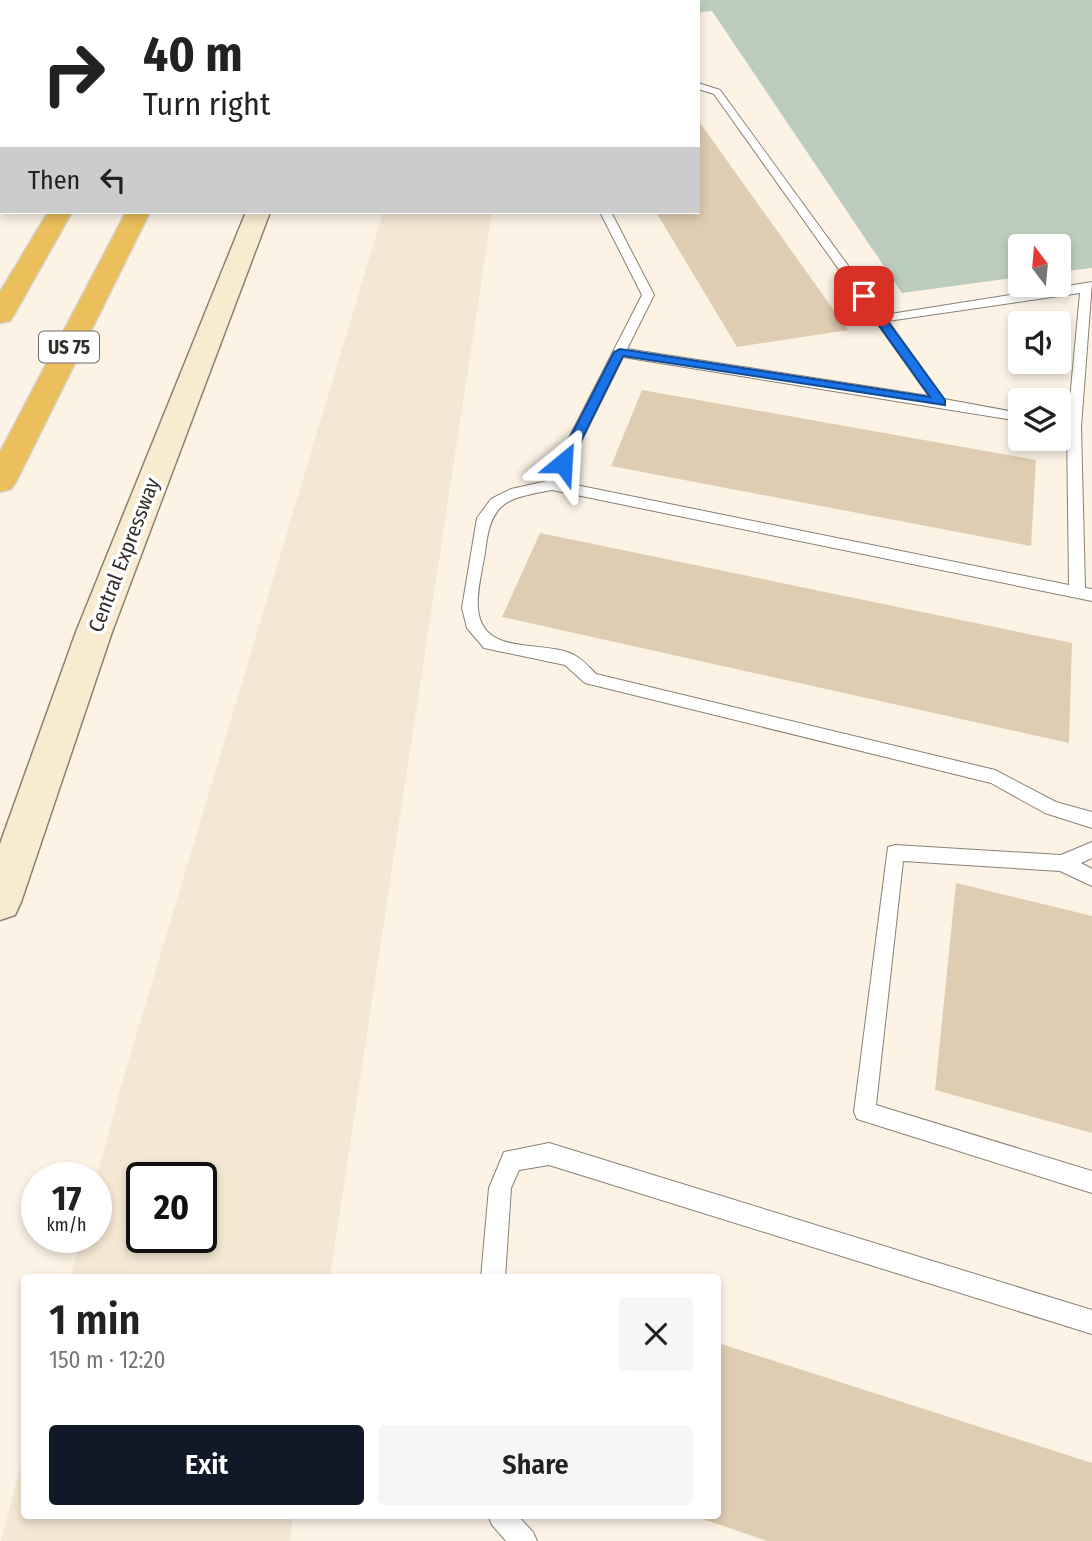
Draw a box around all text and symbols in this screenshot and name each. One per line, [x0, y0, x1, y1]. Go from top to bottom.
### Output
text: 40 m [143, 25, 243, 84]
icon: right [28, 28, 119, 119]
text: Turn right [143, 85, 270, 123]
icon: left [94, 161, 132, 199]
text: Then [28, 165, 80, 196]
north arrow [1008, 234, 1071, 298]
map controls [1008, 234, 1071, 451]
pin [834, 266, 894, 326]
icon: arrive [845, 277, 883, 315]
button: sound [1008, 311, 1071, 374]
road number: US 75 [39, 332, 99, 362]
button: layers [1008, 388, 1071, 451]
position arrow [526, 426, 600, 500]
street label: Central Expressway [83, 473, 166, 636]
speed limit sign: 20 [126, 1162, 217, 1253]
text: 17 [52, 1177, 81, 1219]
text: km/h [46, 1214, 87, 1236]
text: 1 min [49, 1295, 140, 1345]
button: close [619, 1297, 693, 1371]
text: 150 m · 12:20 [49, 1346, 165, 1374]
button: Exit [49, 1425, 364, 1505]
button: Share [378, 1425, 693, 1505]

